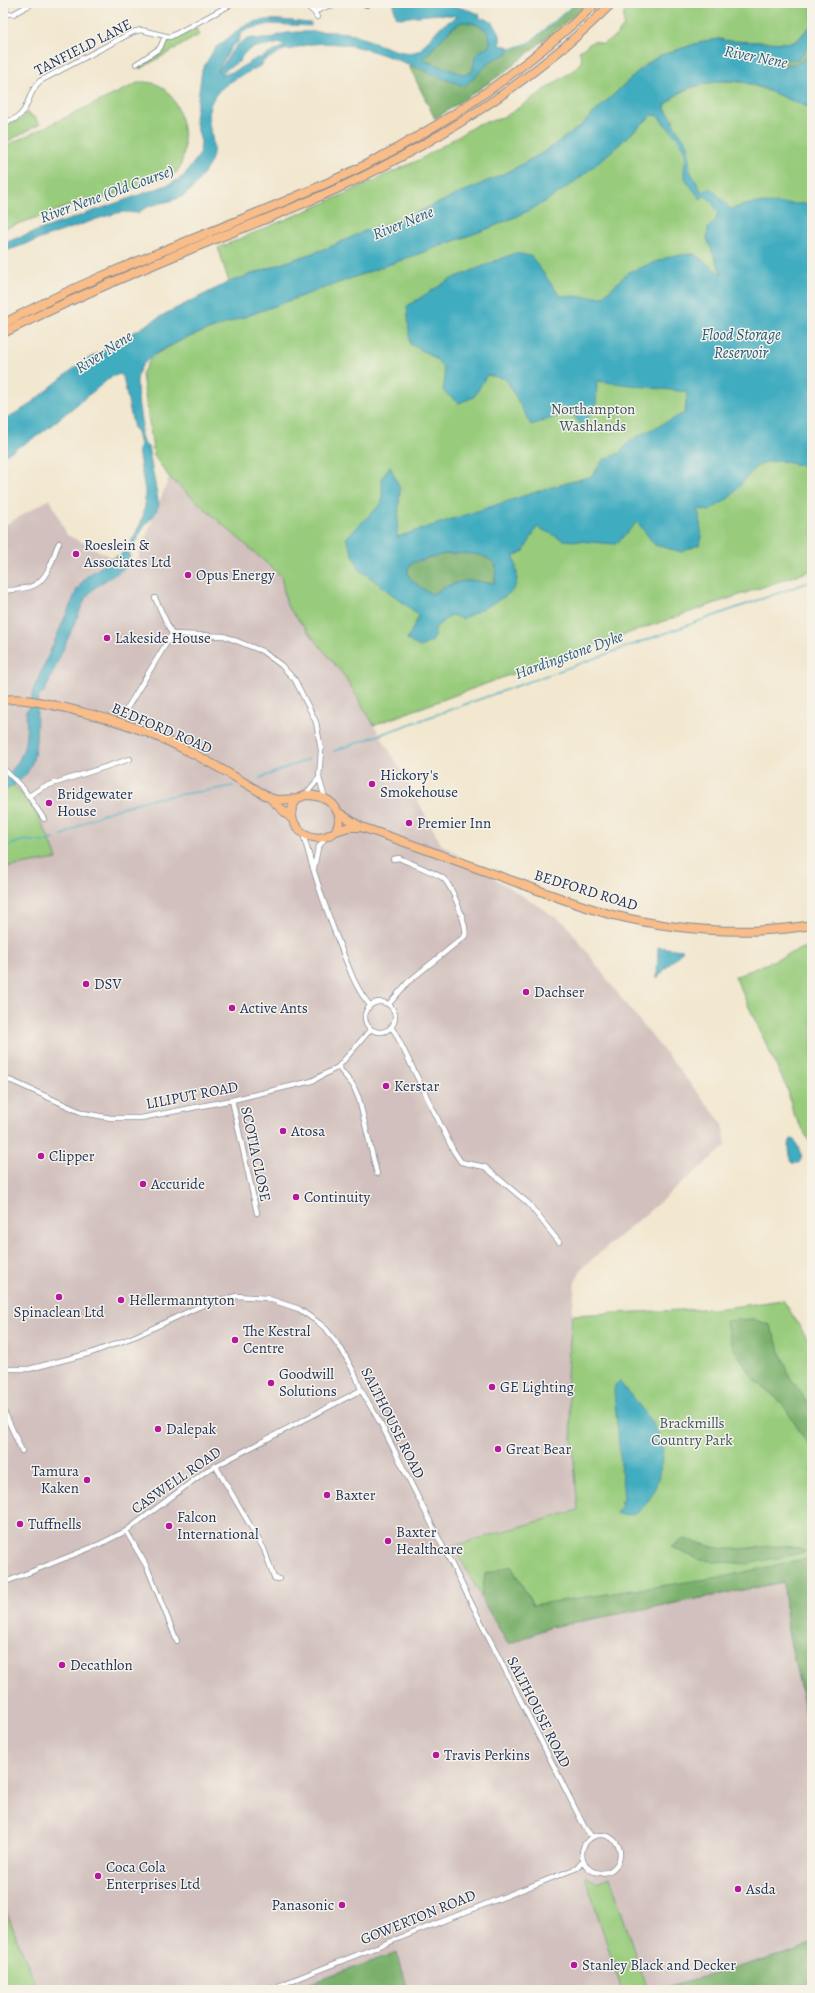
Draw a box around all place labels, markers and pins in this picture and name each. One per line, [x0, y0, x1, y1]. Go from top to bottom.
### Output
place label: Roeslein & Associates Ltd [83, 535, 172, 572]
marker: Roeslein & Associates Ltd [71, 549, 81, 559]
place label: Opus Energy [196, 565, 275, 585]
marker: Opus Energy [183, 570, 193, 580]
place label: Lakeside House [115, 628, 211, 648]
marker: Lakeside House [102, 633, 112, 643]
place label: Hickory's Smokehouse [380, 765, 458, 802]
marker: Hickory's Smokehouse [367, 779, 377, 789]
place label: Bridgewater House [57, 784, 133, 821]
marker: Bridgewater House [44, 798, 54, 808]
place label: Premier Inn [417, 813, 491, 833]
marker: Premier Inn [404, 818, 414, 828]
place label: DSV [94, 974, 122, 994]
marker: DSV [81, 979, 91, 989]
place label: Dachser [534, 982, 585, 1002]
marker: Dachser [521, 987, 531, 997]
place label: Active Ants [239, 998, 308, 1018]
marker: Active Ants [227, 1003, 237, 1013]
place label: Kerstar [394, 1076, 439, 1096]
marker: Kerstar [381, 1081, 391, 1091]
place label: Atosa [290, 1121, 325, 1141]
marker: Atosa [278, 1126, 288, 1136]
place label: Clipper [49, 1146, 95, 1166]
marker: Clipper [36, 1151, 46, 1161]
place label: Accuride [150, 1174, 205, 1194]
marker: Accuride [138, 1179, 148, 1189]
place label: Continuity [304, 1187, 370, 1207]
marker: Continuity [291, 1192, 301, 1202]
place label: Hellermanntyton [129, 1290, 235, 1310]
marker: Spinaclean Ltd [54, 1292, 64, 1302]
marker: Hellermanntyton [116, 1295, 126, 1305]
place label: Spinaclean Ltd [14, 1302, 105, 1322]
place label: The Kestral Centre [243, 1321, 311, 1358]
marker: The Kestral Centre [230, 1335, 240, 1345]
place label: Goodwill Solutions [279, 1364, 337, 1401]
place label: GE Lighting [500, 1377, 575, 1397]
marker: Goodwill Solutions [266, 1378, 276, 1388]
marker: GE Lighting [487, 1382, 497, 1392]
place label: Dalepak [166, 1419, 217, 1439]
marker: Dalepak [153, 1424, 163, 1434]
place label: Great Bear [506, 1439, 571, 1459]
marker: Great Bear [493, 1444, 503, 1454]
place label: Tamura Kaken [31, 1461, 79, 1498]
marker: Tamura Kaken [82, 1475, 92, 1485]
place label: Baxter [335, 1485, 376, 1505]
marker: Baxter [322, 1490, 332, 1500]
place label: Falcon International [177, 1507, 259, 1544]
place label: Tuffnells [28, 1514, 82, 1534]
marker: Tuffnells [15, 1519, 25, 1529]
marker: Falcon International [164, 1521, 174, 1531]
place label: Baxter Healthcare [396, 1522, 463, 1559]
marker: Baxter Healthcare [383, 1536, 393, 1546]
place label: Decathlon [70, 1655, 133, 1675]
marker: Decathlon [57, 1660, 67, 1670]
place label: Travis Perkins [444, 1745, 530, 1765]
marker: Travis Perkins [431, 1750, 441, 1760]
place label: Coca Cola Enterprises Ltd [106, 1857, 201, 1894]
marker: Coca Cola Enterprises Ltd [93, 1871, 103, 1881]
place label: Asda [745, 1879, 776, 1899]
marker: Asda [733, 1884, 743, 1894]
place label: Panasonic [272, 1895, 334, 1915]
marker: Panasonic [337, 1900, 347, 1910]
place label: Stanley Black and Decker [582, 1955, 736, 1975]
marker: Stanley Black and Decker [569, 1960, 579, 1970]

